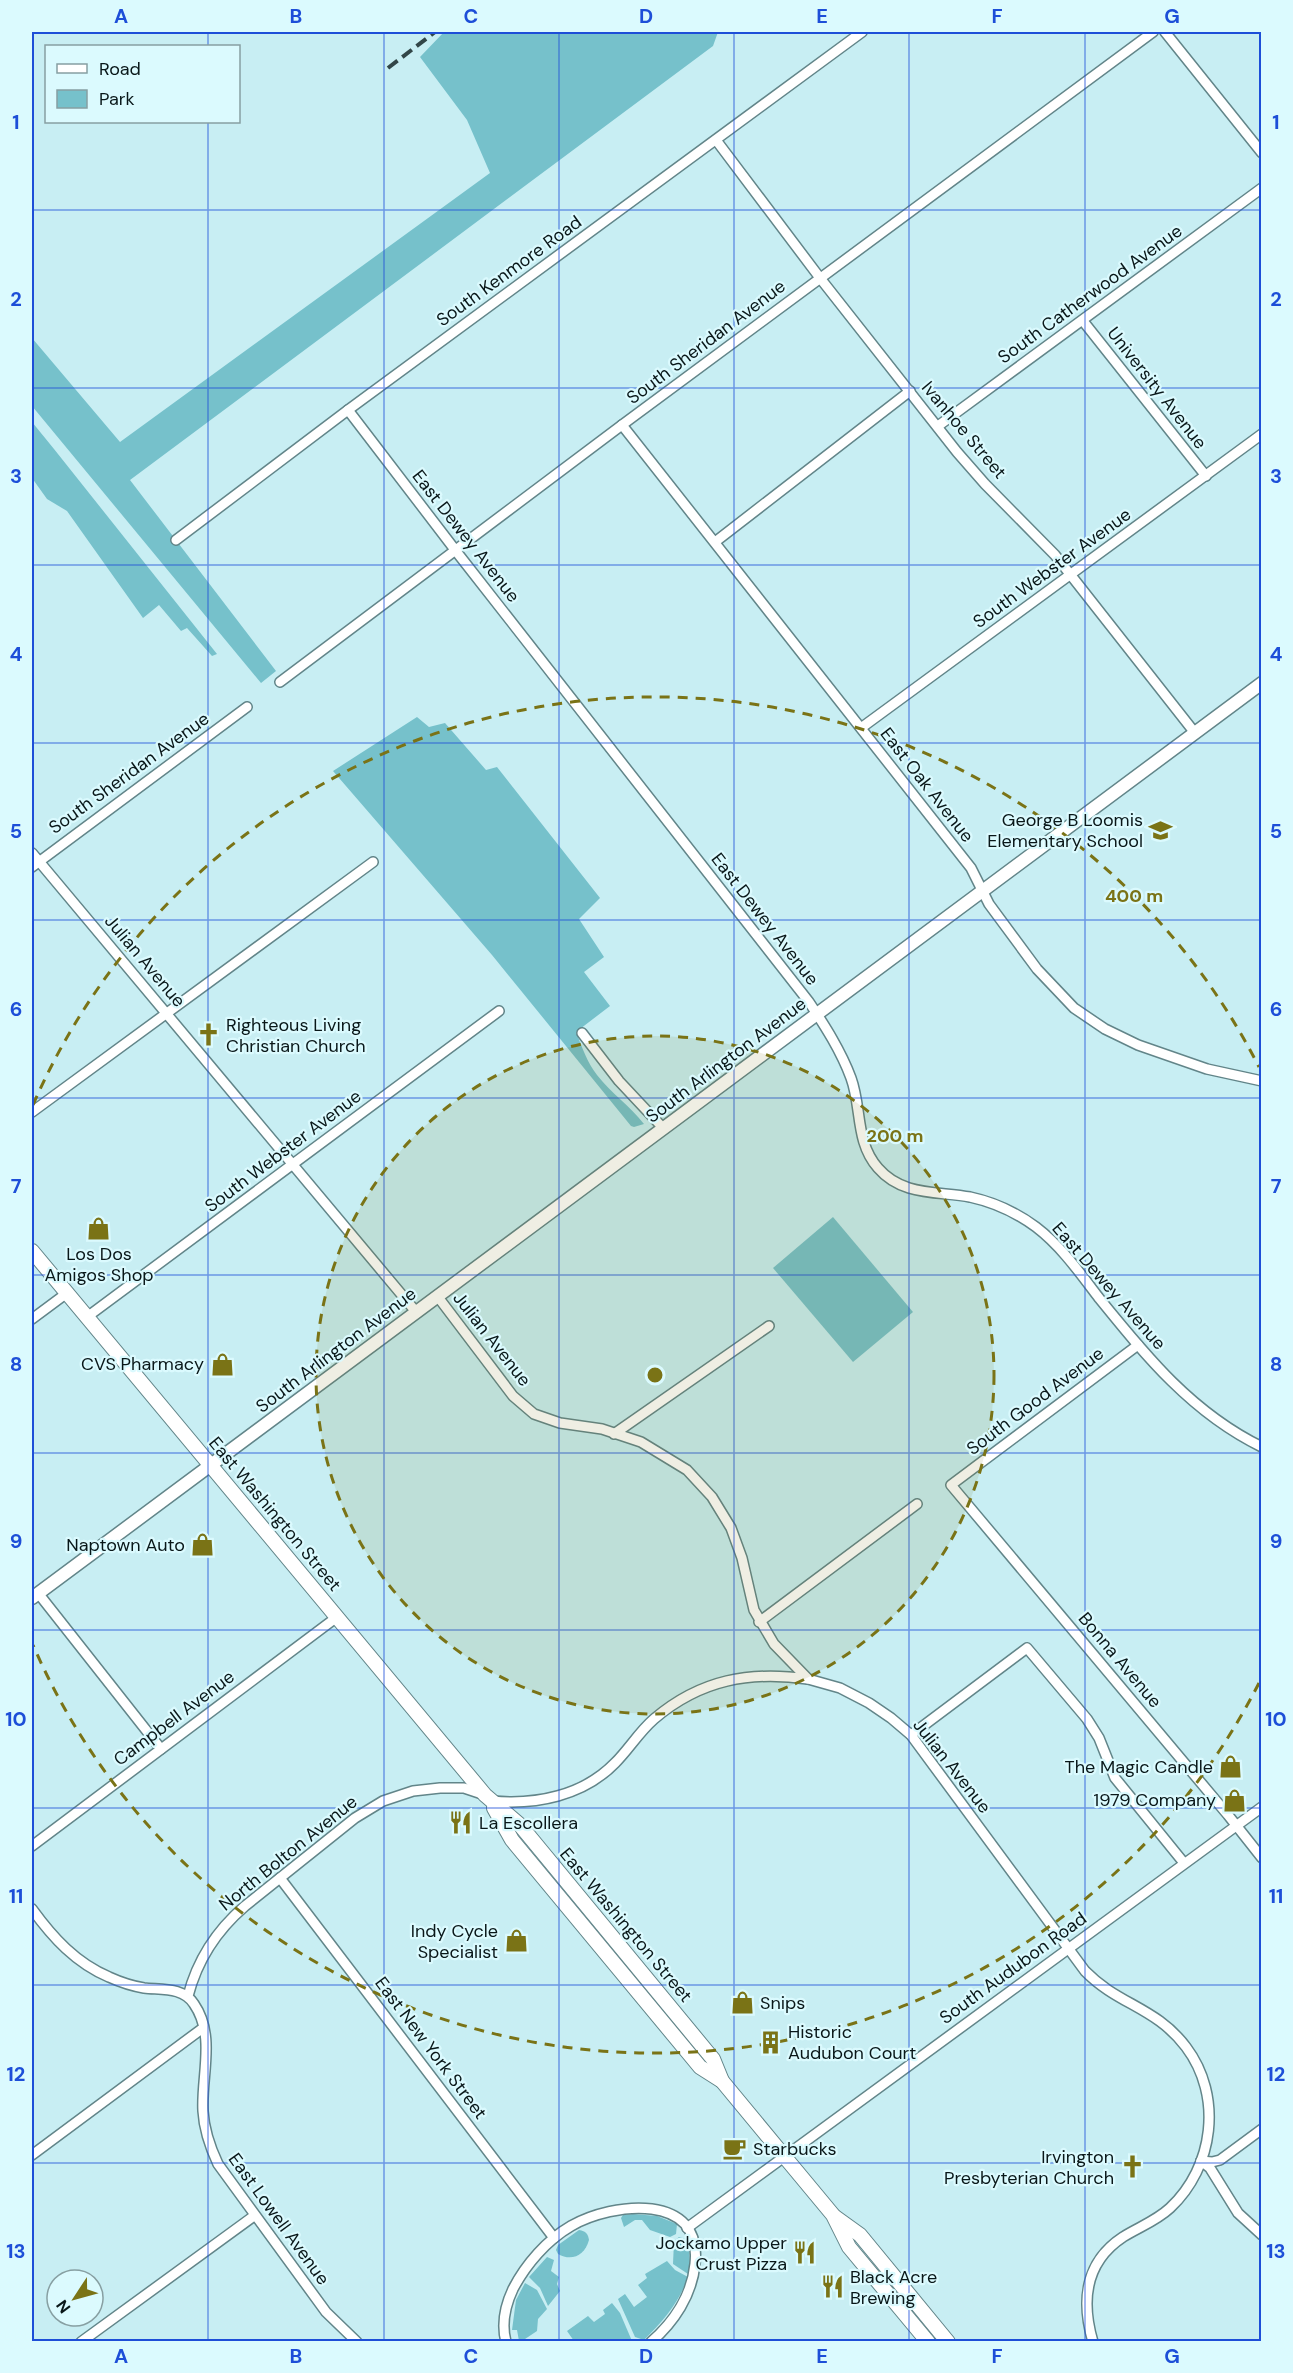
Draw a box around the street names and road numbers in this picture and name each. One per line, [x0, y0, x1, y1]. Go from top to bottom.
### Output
street label: South Kenmore Road [432, 210, 586, 332]
street label: South Catherwood Avenue [993, 219, 1187, 369]
street label: South Sheridan Avenue [622, 274, 790, 410]
street label: University Avenue [1102, 322, 1212, 454]
street label: Ivanhoe Street [916, 376, 1012, 484]
street label: East Dewey Avenue [407, 465, 525, 607]
street label: South Webster Avenue [968, 502, 1136, 634]
street label: South Sheridan Avenue [44, 707, 214, 839]
street label: East Oak Avenue [875, 723, 979, 847]
street label: East Dewey Avenue [706, 848, 824, 990]
street label: Julian Avenue [99, 910, 191, 1012]
street label: South Arlington Avenue [641, 992, 811, 1128]
street label: South Webster Avenue [200, 1084, 366, 1218]
street label: East Dewey Avenue [1047, 1217, 1171, 1355]
street label: South Arlington Avenue [251, 1282, 421, 1418]
street label: Julian Avenue [448, 1287, 536, 1391]
street label: South Good Avenue [962, 1342, 1108, 1460]
street label: East Washington Street [203, 1432, 347, 1596]
street label: Bonna Avenue [1073, 1607, 1167, 1713]
street label: Campbell Avenue [109, 1665, 239, 1771]
street label: Julian Avenue [908, 1714, 996, 1818]
street label: North Bolton Avenue [214, 1790, 362, 1916]
street label: East Washington Street [554, 1843, 698, 2007]
street label: South Audubon Road [935, 1906, 1091, 2030]
street label: East New York Street [370, 1972, 492, 2124]
street label: East Lowell Avenue [223, 2148, 335, 2290]

